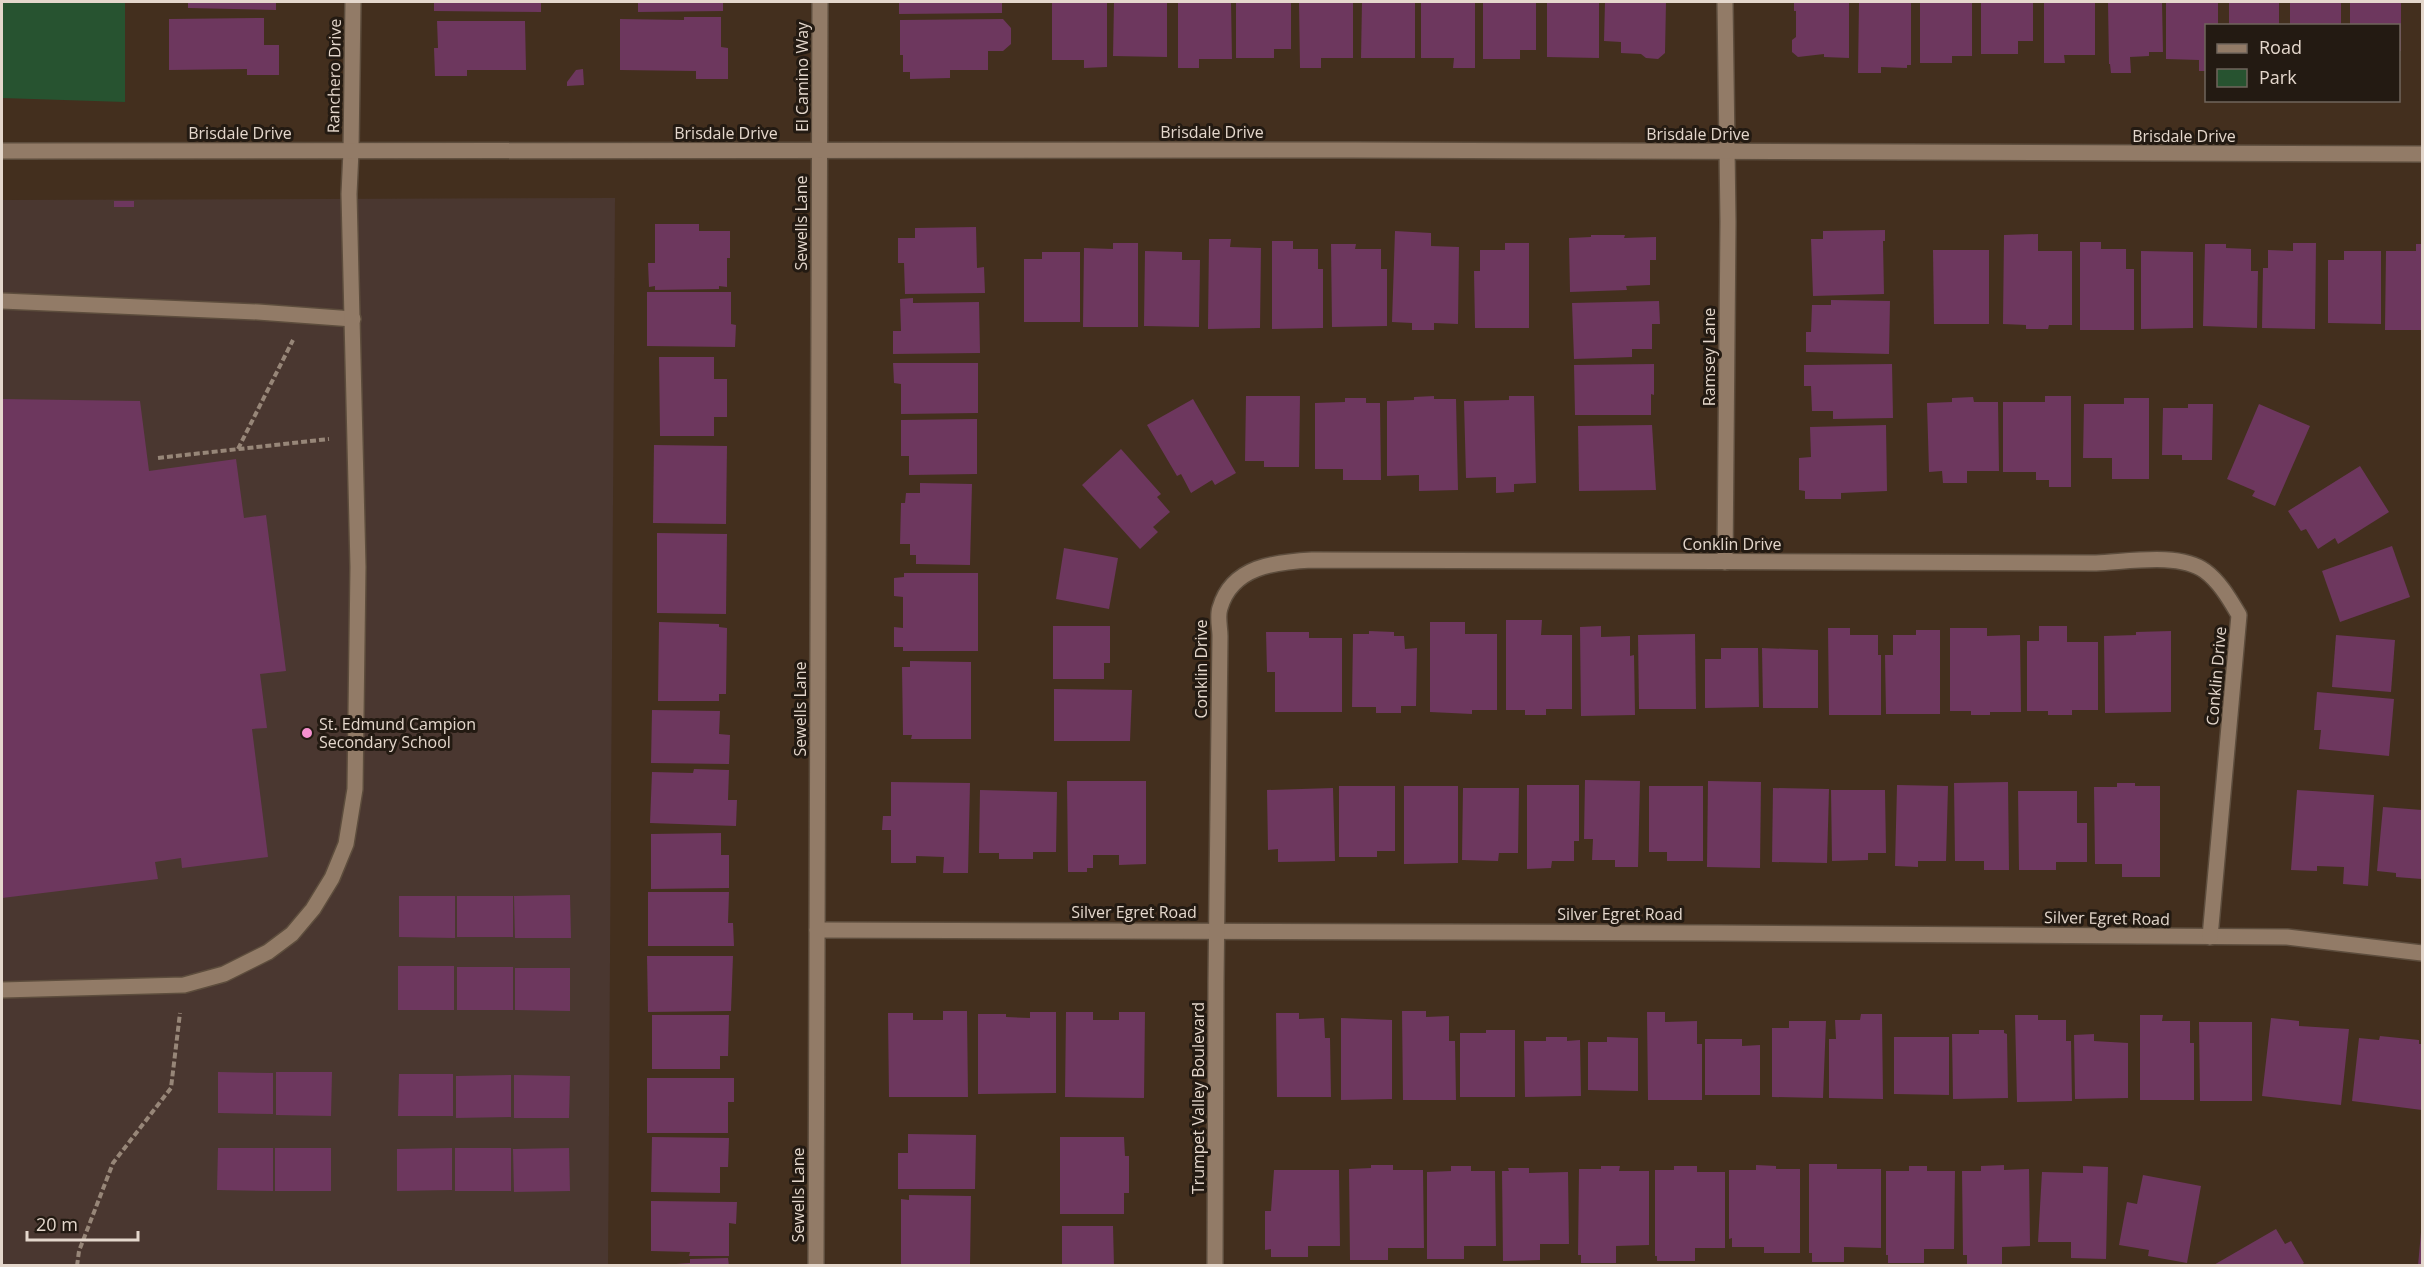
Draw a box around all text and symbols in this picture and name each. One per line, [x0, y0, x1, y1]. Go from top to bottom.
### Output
street label: Ranchero Drive [322, 19, 346, 133]
street label: El Camino Way [791, 21, 813, 132]
legend [2205, 24, 2400, 102]
text: Road [2259, 35, 2302, 59]
text: Park [2259, 65, 2297, 89]
street label: Brisdale Drive [1160, 121, 1264, 143]
street label: Brisdale Drive [188, 122, 292, 144]
street label: Brisdale Drive [674, 122, 778, 144]
street label: Brisdale Drive [1646, 123, 1750, 145]
street label: Brisdale Drive [2132, 125, 2236, 147]
street label: Sewells Lane [790, 175, 812, 271]
street label: Ramsey Lane [1698, 308, 1720, 406]
street label: Conklin Drive [1682, 533, 1782, 555]
street label: Conklin Drive [1190, 619, 1212, 719]
street label: Conklin Drive [2201, 626, 2231, 726]
street label: Sewells Lane [789, 661, 811, 757]
place label: St. Edmund Campion Secondary School [319, 713, 476, 753]
marker: St. Edmund Campion Secondary School [300, 726, 314, 740]
street label: Silver Egret Road [1071, 901, 1197, 923]
street label: Silver Egret Road [1557, 903, 1683, 925]
street label: Silver Egret Road [2044, 906, 2170, 930]
street label: Trumpet Valley Boulevard [1187, 1002, 1209, 1194]
street label: Sewells Lane [787, 1147, 809, 1243]
scale bar [27, 1204, 138, 1242]
text: 20 m [36, 1212, 78, 1236]

